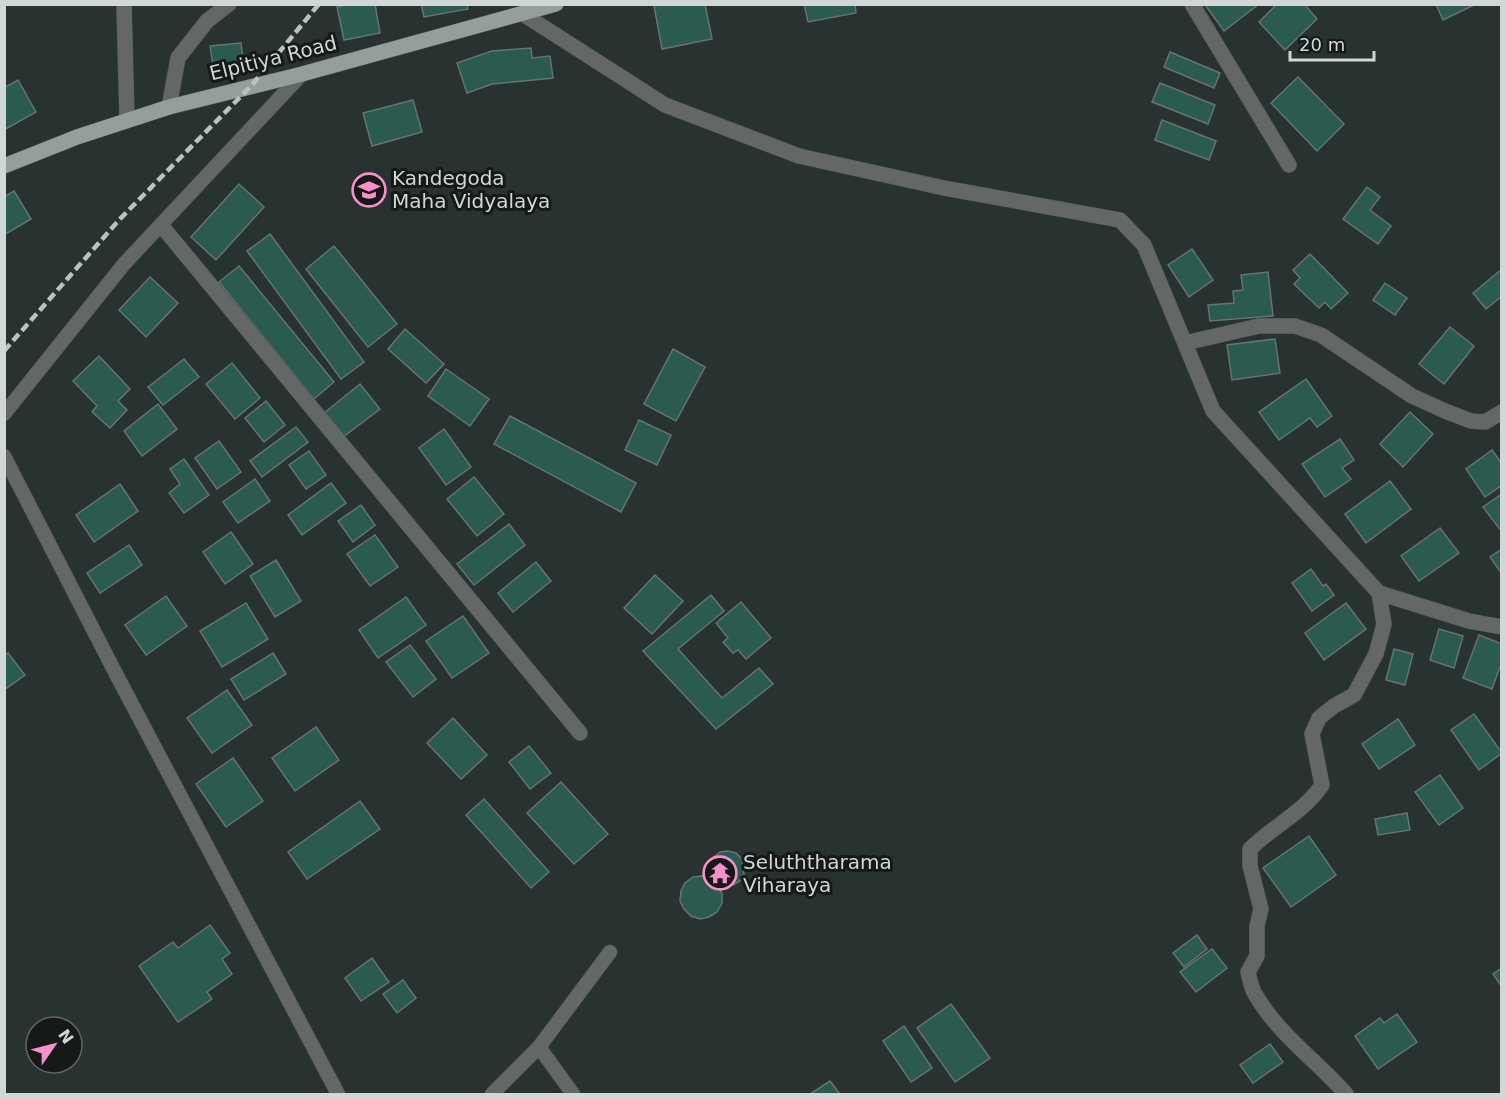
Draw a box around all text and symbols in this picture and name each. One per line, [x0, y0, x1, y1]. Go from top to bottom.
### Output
scale bar [1290, 24, 1374, 62]
street label: Elpitiya Road [207, 31, 339, 85]
text: 20 m [1299, 34, 1345, 55]
place label: Kandegoda Maha Vidyalaya [392, 166, 550, 213]
school or university icon: Kandegoda Maha Vidyalaya [351, 172, 387, 208]
place label: Seluththarama Viharaya [743, 850, 892, 897]
temple icon: Seluththarama Viharaya [702, 855, 738, 891]
north arrow [24, 1015, 84, 1075]
text: N [54, 1026, 77, 1048]

